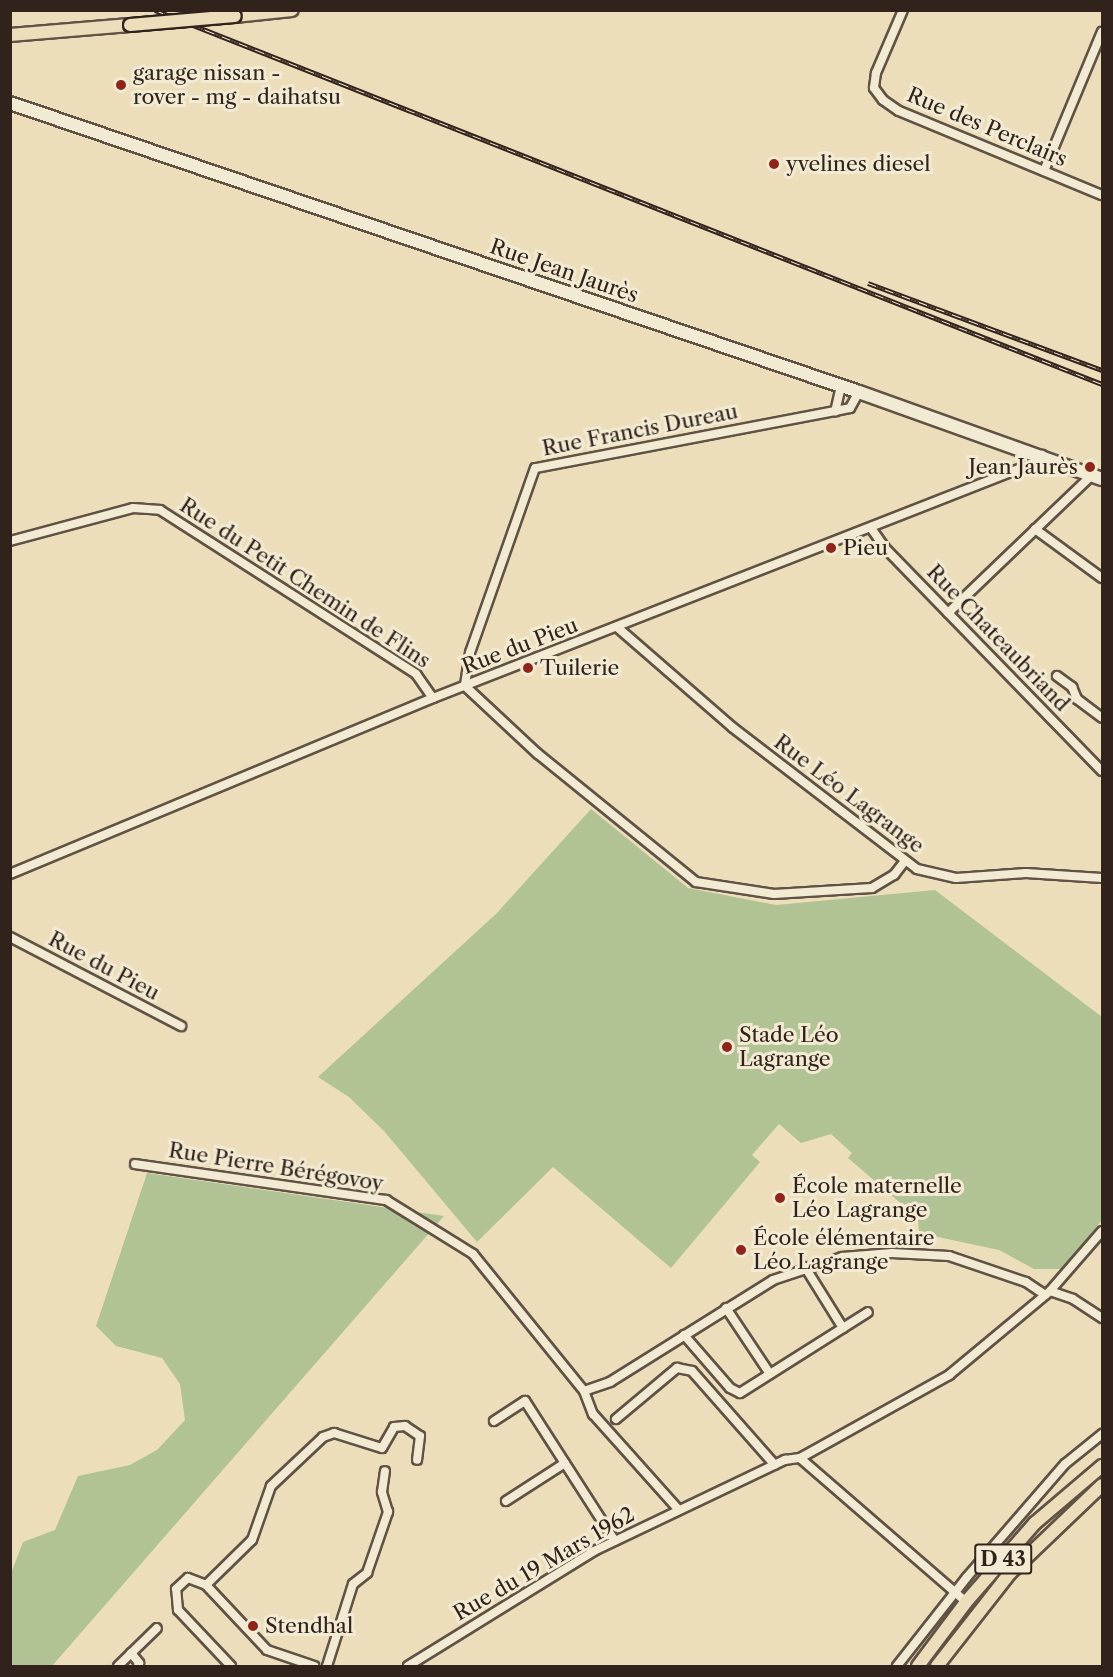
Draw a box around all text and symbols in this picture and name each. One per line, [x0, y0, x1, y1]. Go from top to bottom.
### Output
place label: garage nissan - rover - mg - daihatsu [133, 60, 341, 110]
marker: garage nissan - rover - mg - daihatsu [114, 78, 128, 92]
street label: Rue des Perclairs [903, 82, 1071, 172]
place label: yvelines diesel [786, 151, 931, 177]
marker: yvelines diesel [767, 157, 781, 171]
street label: Rue Jean Jaurès [487, 234, 641, 308]
street label: Rue Francis Dureau [540, 399, 740, 461]
place label: Jean Jaurès [969, 454, 1078, 480]
marker: Jean Jaurès [1083, 460, 1097, 474]
street label: Rue du Petit Chemin de Flins [175, 493, 435, 673]
place label: Pieu [843, 535, 888, 561]
marker: Pieu [824, 541, 838, 555]
street label: Rue Chateaubriand [921, 559, 1075, 717]
street label: Rue du Pieu [459, 612, 581, 680]
place label: Tuilerie [540, 655, 619, 681]
marker: Tuilerie [521, 661, 535, 675]
street label: Rue Léo Lagrange [769, 729, 929, 859]
street label: Rue du Pieu [44, 926, 164, 1006]
place label: Stade Léo Lagrange [739, 1022, 839, 1072]
marker: Stade Léo Lagrange [720, 1040, 734, 1054]
street label: Rue Pierre Bérégovoy [167, 1138, 385, 1196]
place label: École maternelle Léo Lagrange [792, 1173, 962, 1223]
marker: École maternelle Léo Lagrange [773, 1191, 787, 1205]
place label: École élémentaire Léo Lagrange [753, 1225, 934, 1275]
marker: École élémentaire Léo Lagrange [734, 1243, 748, 1257]
street label: Rue du 19 Mars 1962 [449, 1502, 639, 1626]
road number: D 43 [973, 1542, 1033, 1576]
place label: Stendhal [265, 1613, 353, 1639]
marker: Stendhal [246, 1619, 260, 1633]

